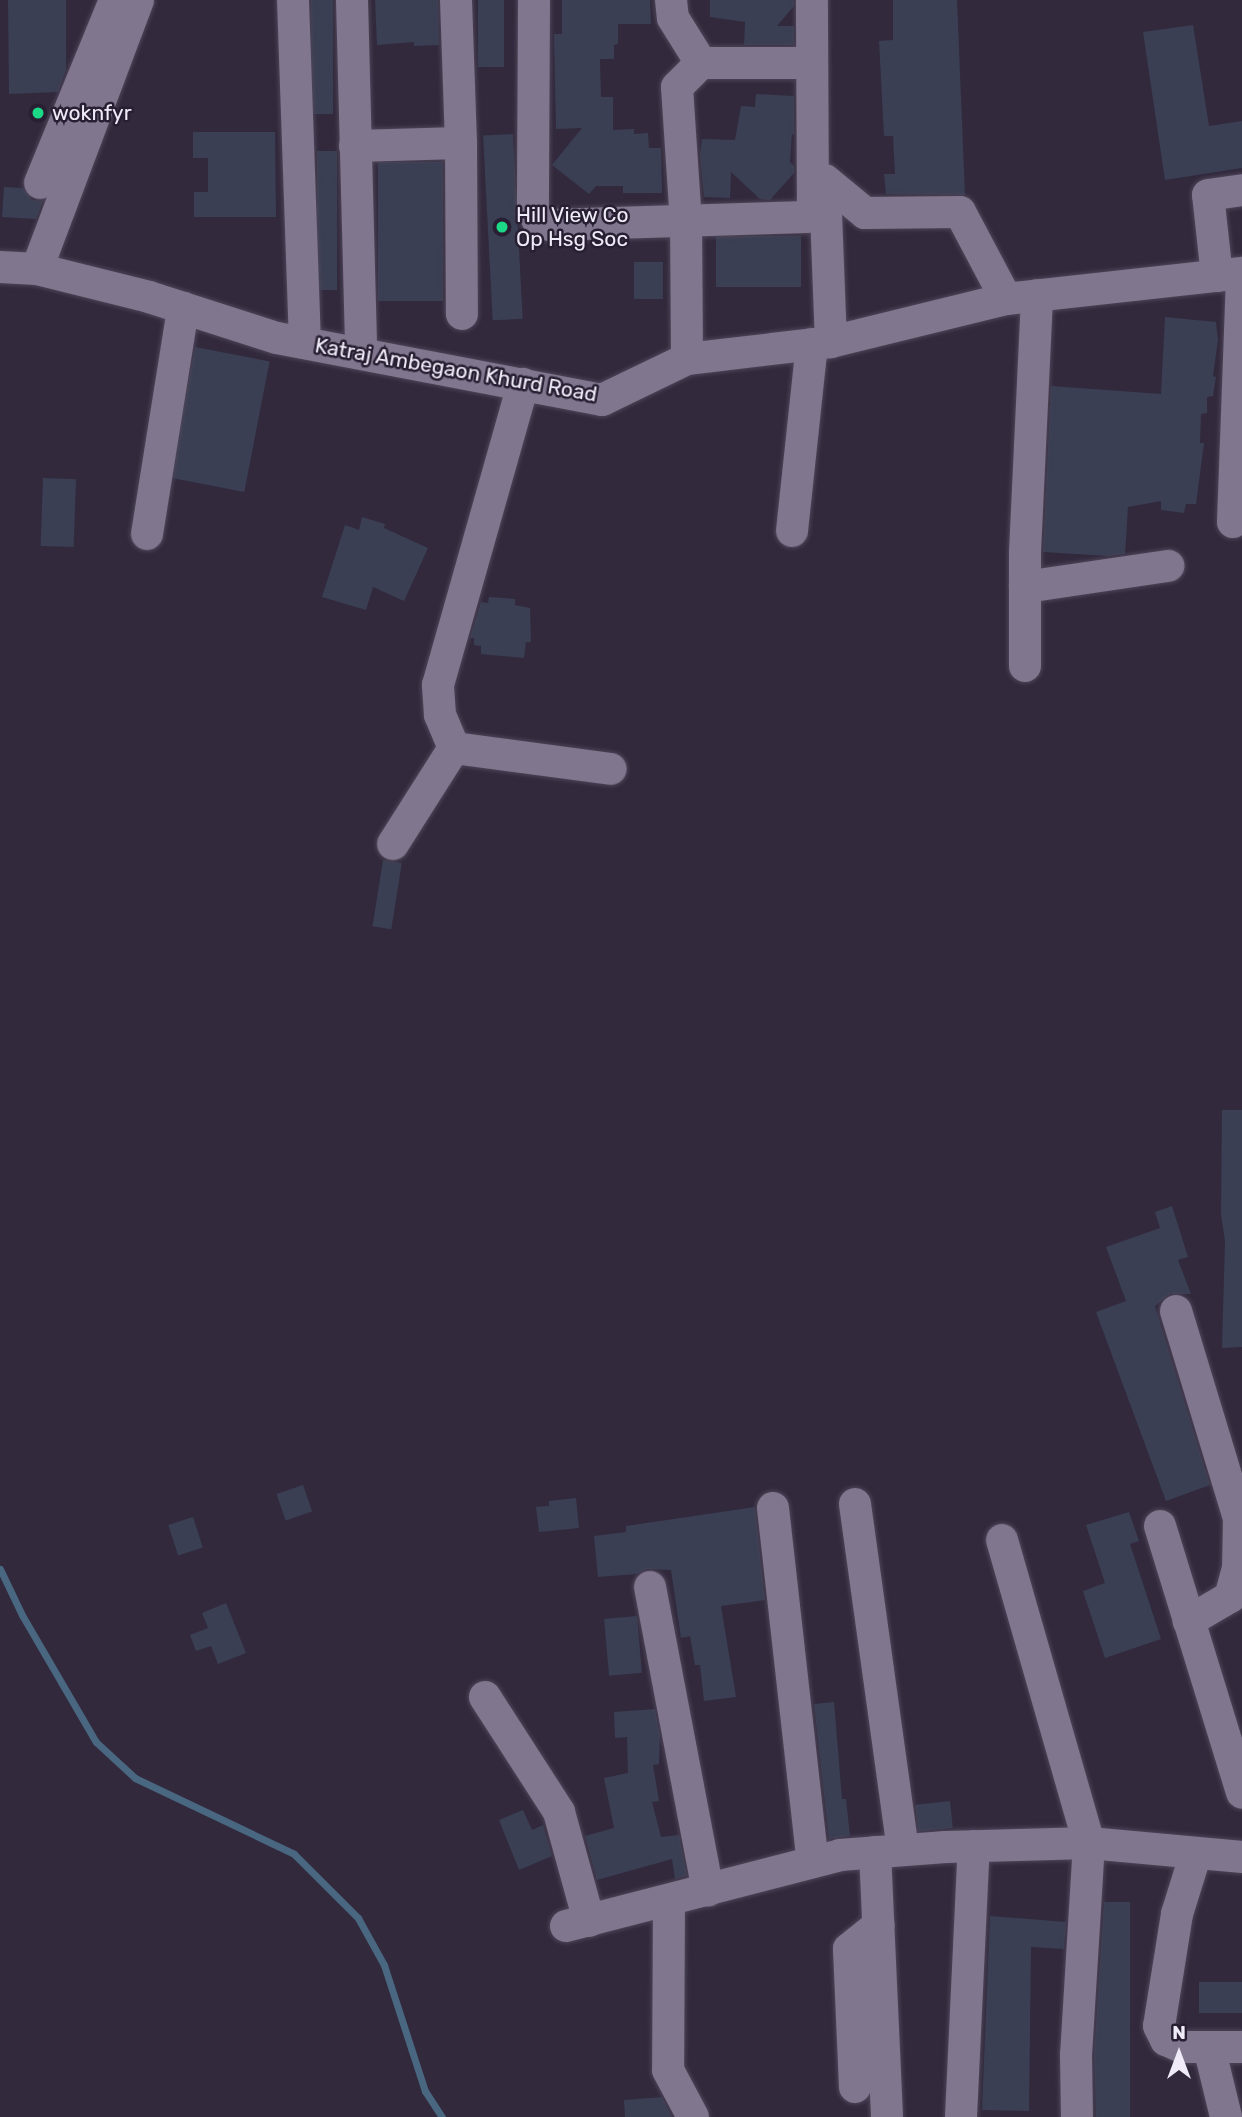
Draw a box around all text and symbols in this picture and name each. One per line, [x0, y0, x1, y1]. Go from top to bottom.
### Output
place label: woknfyr [52, 100, 132, 126]
marker: woknfyr [30, 105, 46, 121]
place label: Hill View Co Op Hsg Soc [516, 202, 630, 252]
marker: Hill View Co Op Hsg Soc [494, 219, 510, 235]
street label: Katraj Ambegaon Khurd Road [313, 333, 599, 407]
north arrow [1144, 2019, 1214, 2089]
text: N [1172, 2021, 1186, 2044]

